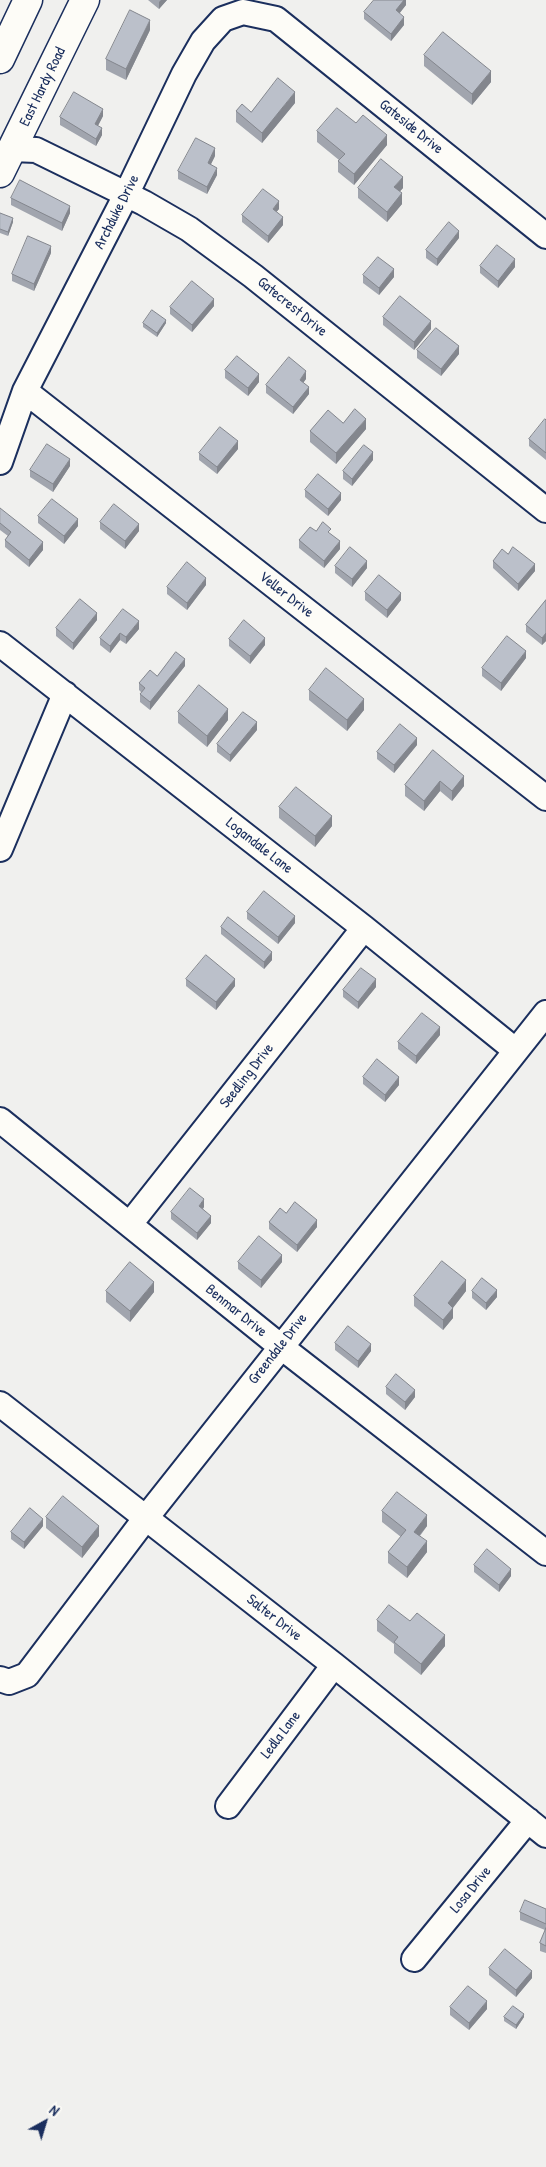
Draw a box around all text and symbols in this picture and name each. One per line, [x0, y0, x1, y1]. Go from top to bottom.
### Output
street label: East Hardy Road [16, 44, 70, 130]
street label: Gateside Drive [375, 96, 447, 158]
street label: Archduke Drive [91, 172, 143, 252]
street label: Gatecrest Drive [254, 273, 330, 341]
street label: Veller Drive [255, 568, 317, 622]
street label: Logandale Lane [222, 814, 296, 878]
street label: Seedling Drive [216, 1040, 278, 1112]
street label: Benmar Drive [202, 1281, 270, 1341]
street label: Greendale Drive [245, 1310, 311, 1388]
street label: Salter Drive [243, 1591, 305, 1645]
street label: Ledla Lane [257, 1708, 305, 1762]
street label: Losa Drive [447, 1863, 495, 1917]
north arrow [20, 2097, 70, 2147]
text: N [46, 2100, 64, 2120]

